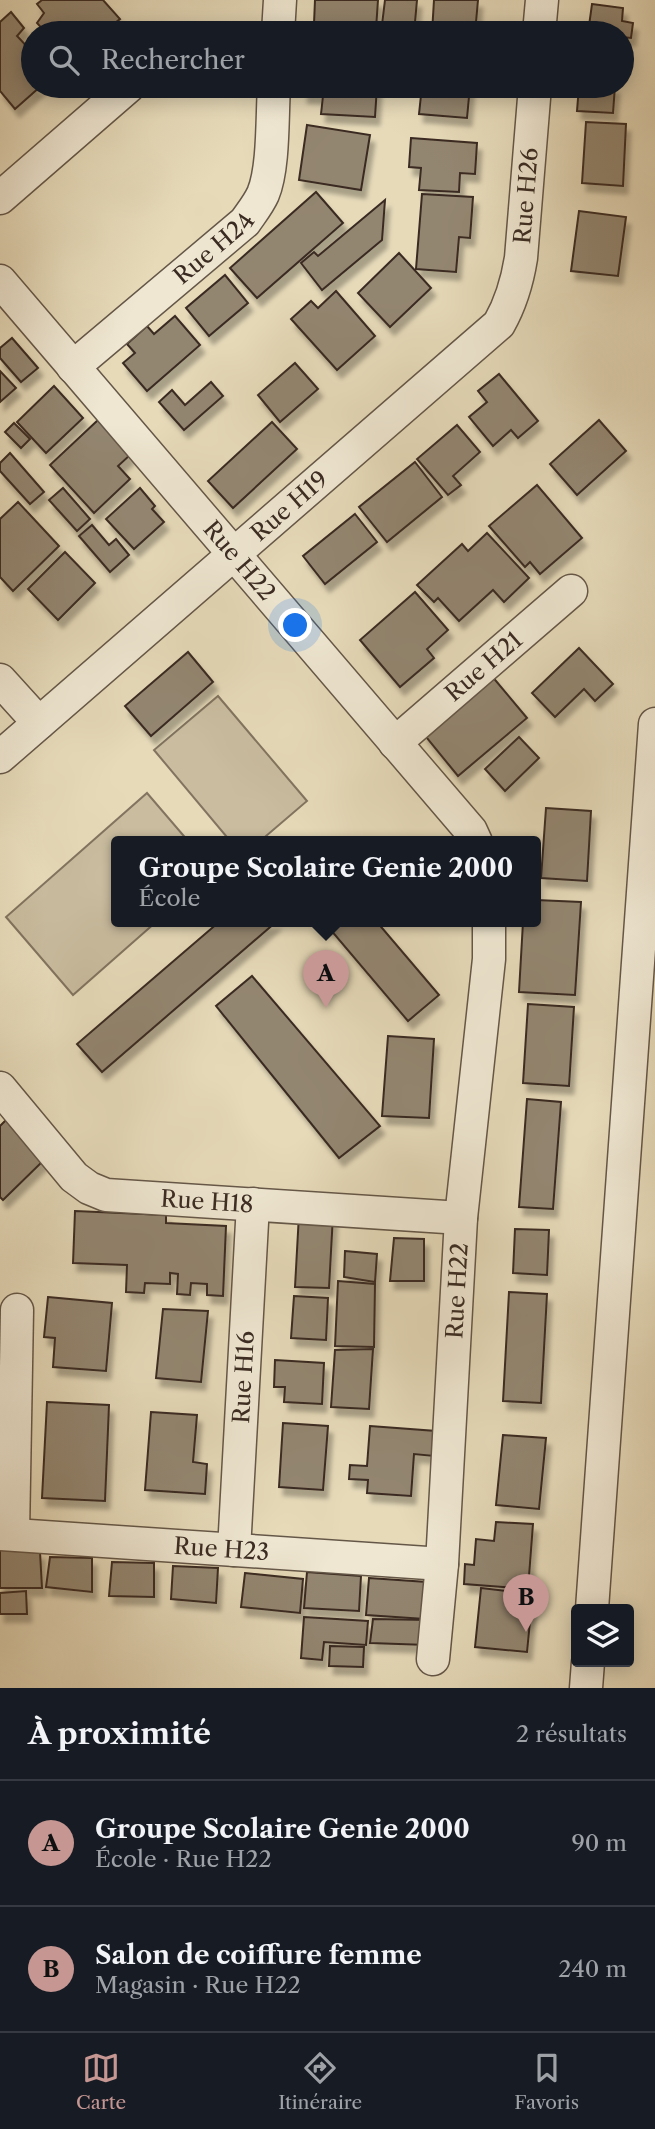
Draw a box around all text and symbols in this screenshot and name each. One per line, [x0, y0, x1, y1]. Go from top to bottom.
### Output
search box [21, 21, 634, 98]
icon: search [45, 41, 83, 79]
text: Rechercher [101, 44, 245, 76]
street label: Rue H26 [508, 147, 544, 245]
street label: Rue H24 [168, 208, 261, 290]
street label: Rue H19 [245, 465, 334, 547]
street label: Rue H22 [197, 515, 281, 606]
your location [278, 608, 312, 642]
street label: Rue H21 [439, 625, 528, 707]
popup [111, 836, 541, 927]
text: Groupe Scolaire Genie 2000 [139, 852, 513, 884]
text: École [139, 884, 200, 912]
pin: A [303, 950, 349, 1008]
street label: Rue H18 [160, 1185, 254, 1219]
street label: Rue H22 [440, 1242, 474, 1340]
street label: Rue H16 [227, 1330, 260, 1424]
street label: Rue H23 [173, 1532, 270, 1566]
pin: B [503, 1574, 549, 1632]
map controls [571, 1604, 634, 1667]
button: layers [571, 1604, 634, 1667]
text: À proximité [28, 1715, 211, 1752]
text: 2 résultats [516, 1720, 627, 1748]
text: Groupe Scolaire Genie 2000 [95, 1813, 470, 1845]
text: A [42, 1829, 60, 1857]
text: 90 m [571, 1829, 627, 1857]
text: École · Rue H22 [95, 1845, 272, 1873]
text: Salon de coiffure femme [95, 1939, 422, 1971]
text: B [42, 1955, 60, 1983]
text: 240 m [558, 1955, 627, 1983]
text: Magasin · Rue H22 [95, 1971, 301, 1999]
tab: Carte [76, 2049, 126, 2114]
tab: Itinéraire [278, 2049, 362, 2114]
tab: Favoris [514, 2049, 579, 2114]

